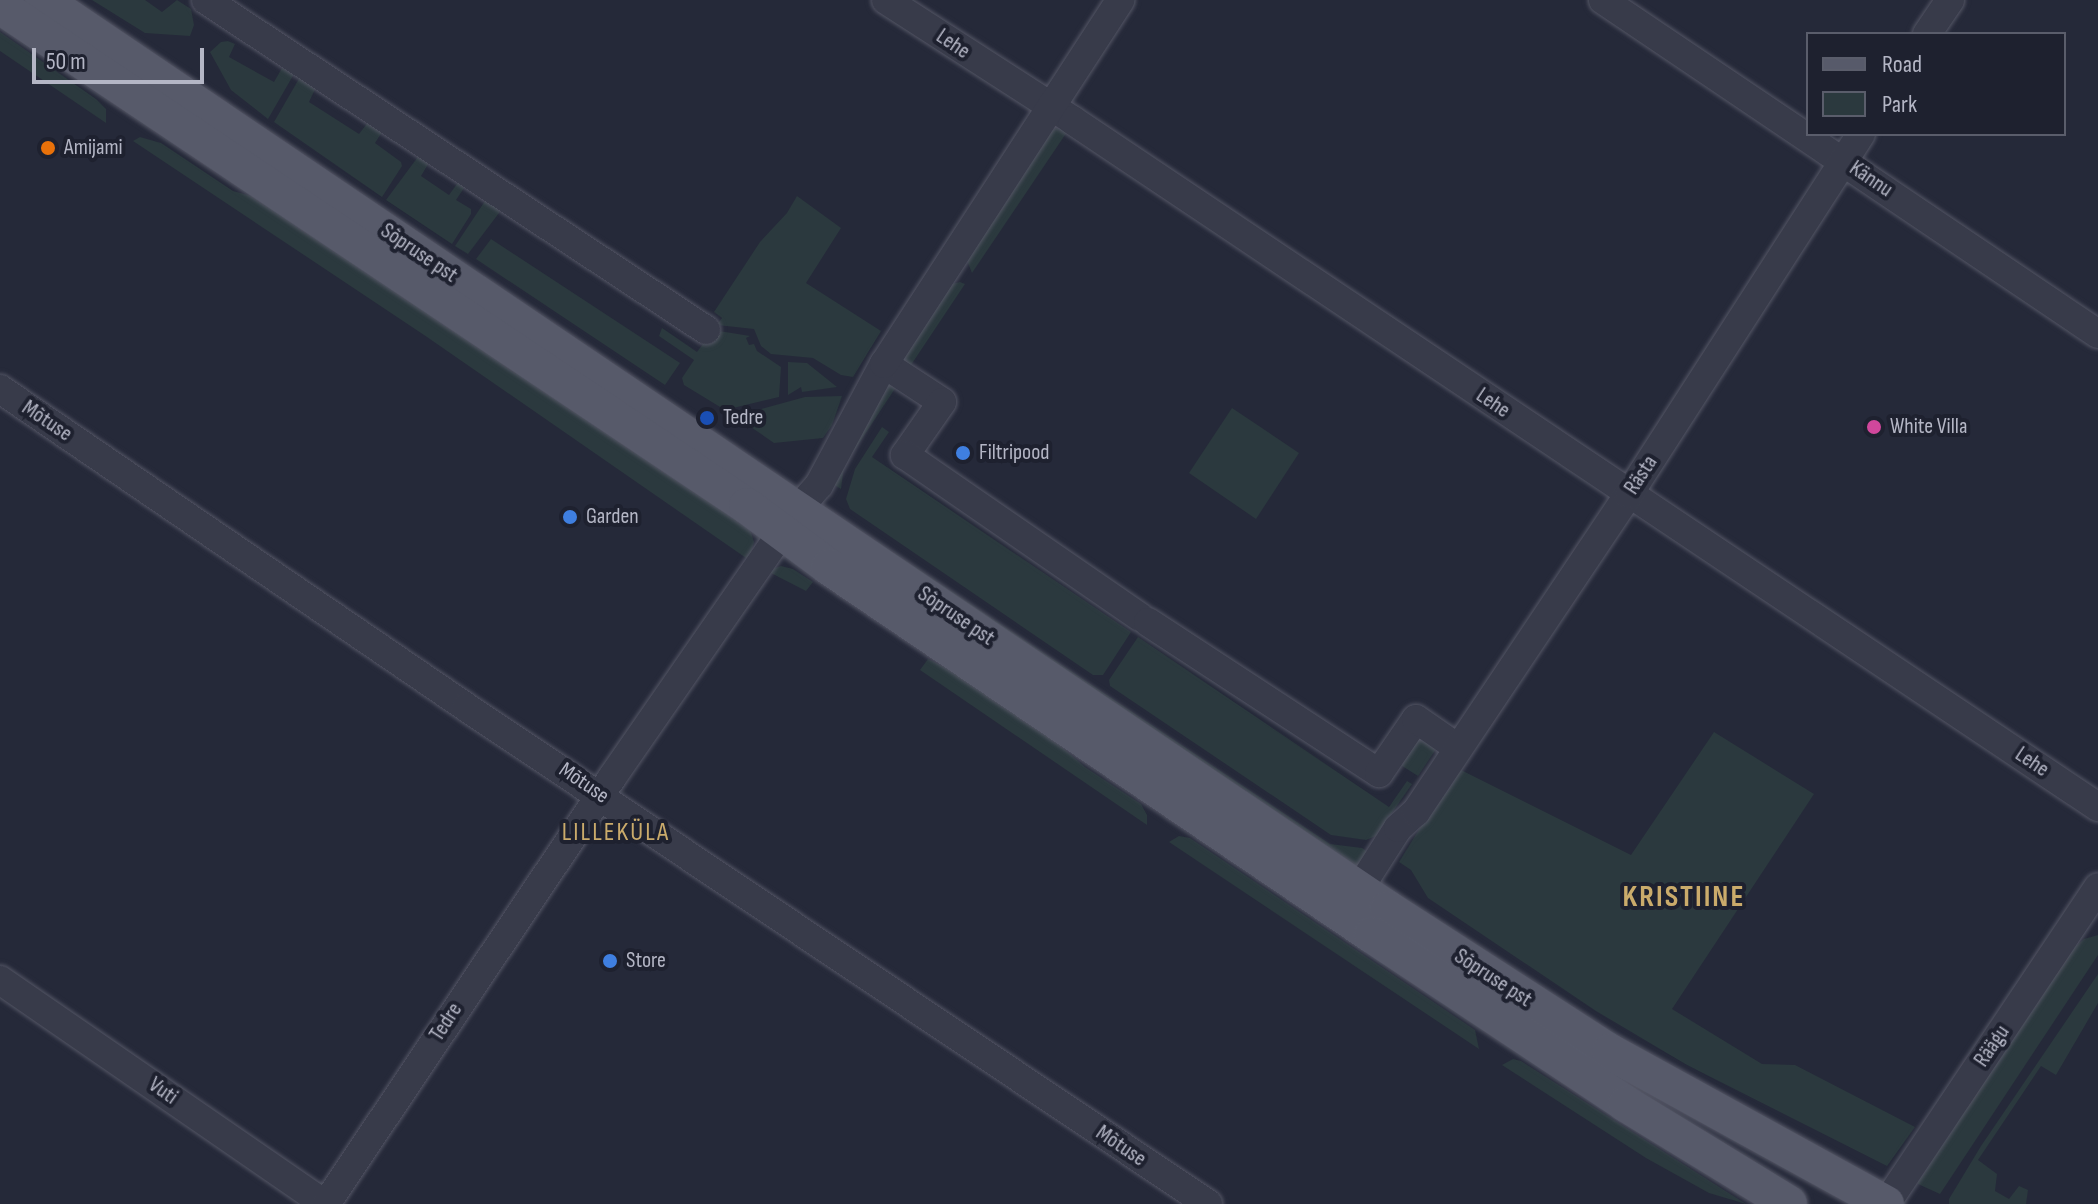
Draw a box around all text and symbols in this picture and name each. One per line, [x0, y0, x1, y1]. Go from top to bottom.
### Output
street label: Lehe [931, 23, 975, 65]
scale bar [36, 32, 208, 82]
legend [1806, 32, 2066, 136]
text: 50 m [46, 47, 86, 76]
text: Road [1882, 50, 1922, 79]
text: Park [1882, 90, 1917, 119]
place label: Amijami [64, 135, 123, 161]
marker: Amijami [39, 139, 57, 157]
street label: Kännu [1844, 155, 1898, 203]
street label: Sõpruse pst [376, 218, 462, 288]
street label: Lehe [1471, 382, 1515, 424]
street label: Mõtuse [17, 395, 77, 447]
place label: Tedre [723, 405, 763, 431]
marker: Tedre [698, 409, 716, 427]
place label: White Villa [1890, 414, 1967, 440]
marker: White Villa [1865, 418, 1883, 436]
place label: Filtripood [979, 440, 1050, 466]
marker: Filtripood [954, 444, 972, 462]
street label: Rästa [1619, 450, 1663, 500]
place label: Garden [586, 504, 639, 530]
marker: Garden [561, 508, 579, 526]
street label: Sõpruse pst [913, 581, 999, 651]
street label: Lehe [2010, 741, 2054, 783]
street label: Mõtuse [554, 757, 614, 809]
district label: LILLEKÜLA [562, 817, 670, 849]
district label: KRISTIINE [1623, 879, 1745, 915]
street label: Sõpruse pst [1449, 943, 1537, 1013]
place label: Store [626, 948, 666, 974]
marker: Store [601, 952, 619, 970]
street label: Tedre [424, 998, 468, 1046]
street label: Räägu [1969, 1020, 2015, 1072]
street label: Vuti [143, 1072, 183, 1110]
street label: Mõtuse [1091, 1120, 1151, 1172]

